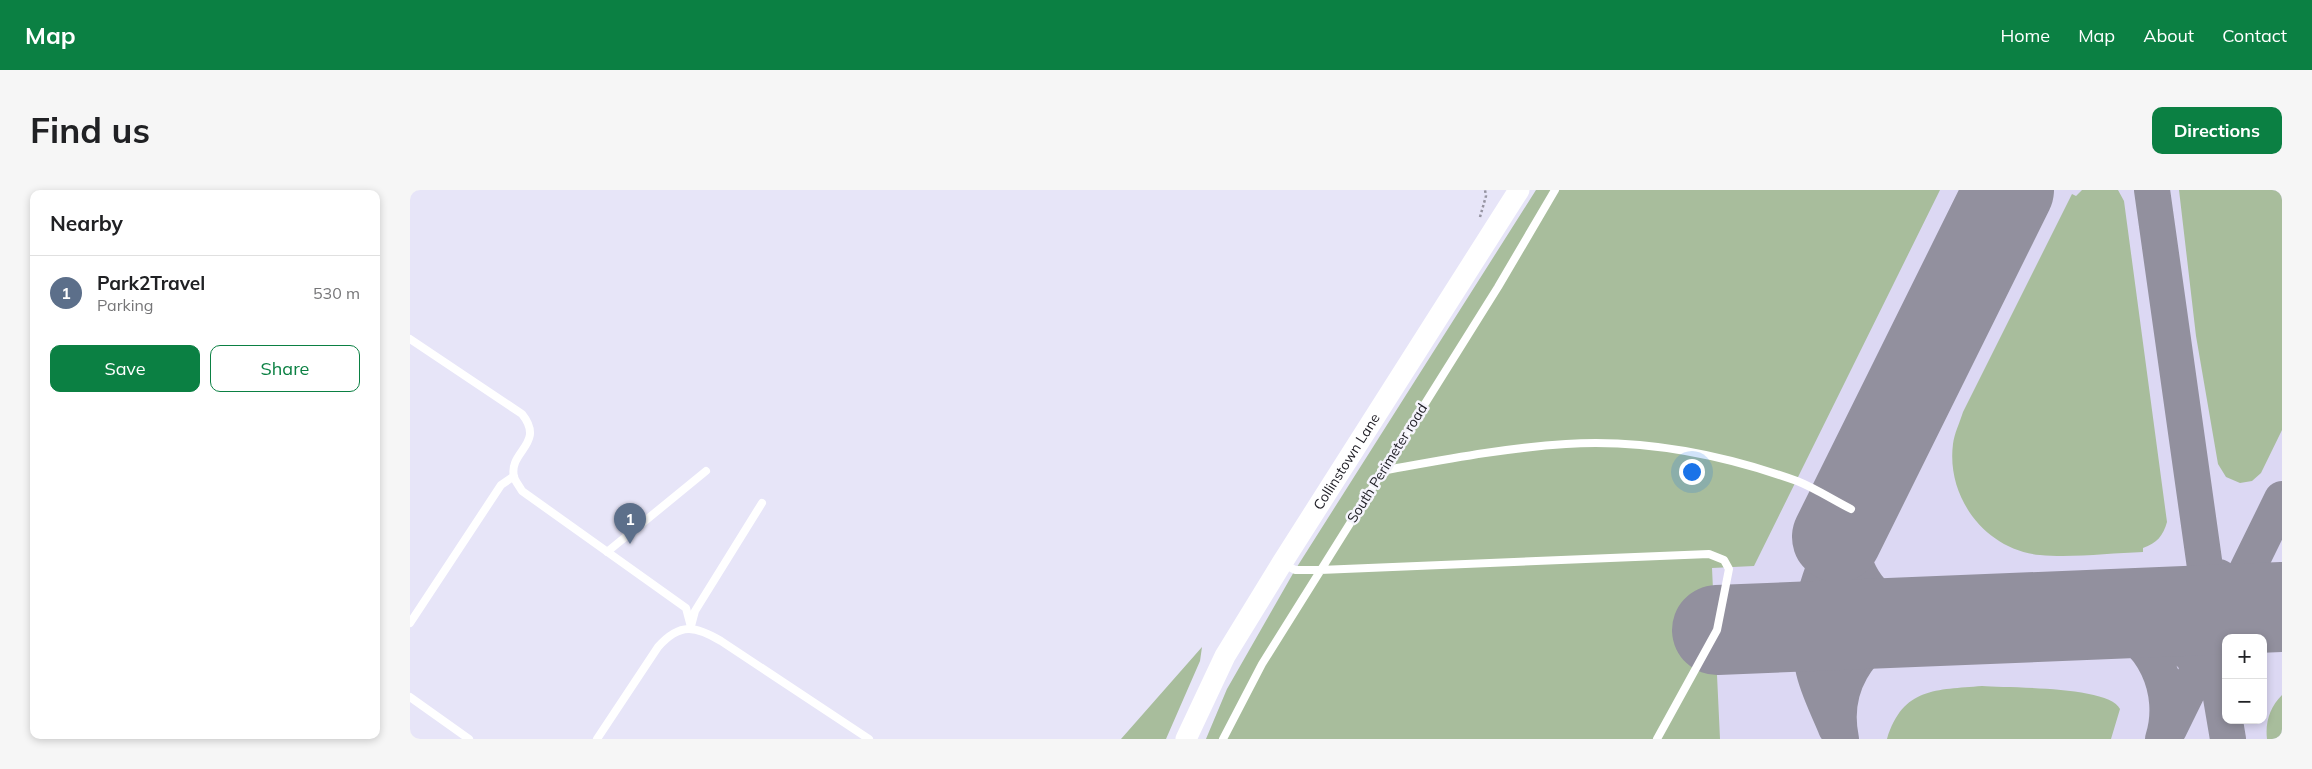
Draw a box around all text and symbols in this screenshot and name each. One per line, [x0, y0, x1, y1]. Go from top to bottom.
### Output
text: Map [25, 20, 76, 50]
text: Home [2000, 24, 2050, 47]
text: Map [2078, 24, 2115, 47]
text: About [2143, 24, 2194, 47]
text: Contact [2222, 24, 2287, 47]
button: Directions [2152, 107, 2282, 154]
text: Find us [30, 108, 150, 152]
text: Nearby [50, 210, 123, 236]
text: Park2Travel [97, 271, 205, 295]
text: 1 [61, 283, 71, 303]
text: 530 m [313, 283, 360, 303]
text: Parking [97, 295, 154, 315]
button: Save [50, 345, 200, 392]
button: Share [210, 345, 360, 392]
street label: South Perimeter road [1343, 400, 1431, 526]
street label: Collinstown Lane [1309, 410, 1384, 513]
your location [1679, 459, 1705, 485]
pin: 1 [614, 503, 646, 544]
map controls [2222, 634, 2267, 724]
button: + [2222, 634, 2267, 679]
button: − [2222, 679, 2267, 724]

